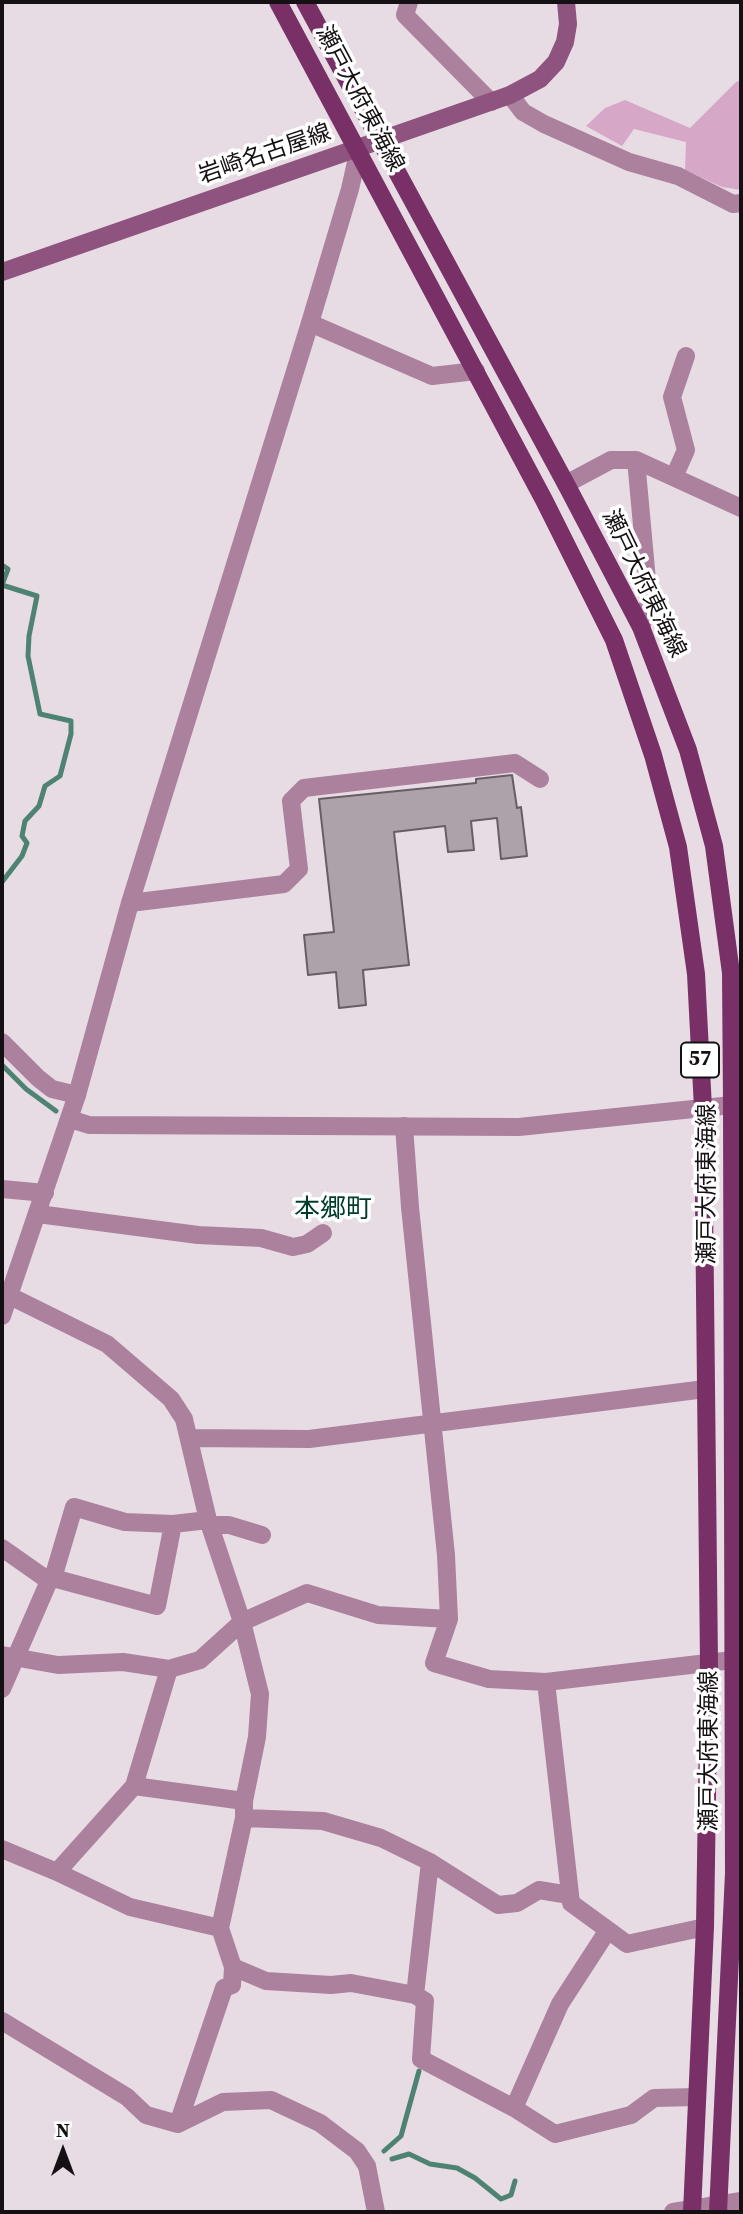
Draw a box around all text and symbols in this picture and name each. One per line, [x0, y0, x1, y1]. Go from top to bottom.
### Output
street label: 瀬戸大府東海線 [309, 21, 409, 177]
street label: 岩崎名古屋線 [195, 119, 335, 191]
street label: 瀬戸大府東海線 [595, 506, 691, 662]
road number: 57 [681, 1042, 719, 1078]
street label: 瀬戸大府東海線 [694, 1104, 722, 1264]
district label: 本郷町 [294, 1194, 372, 1226]
street label: 瀬戸大府東海線 [696, 1671, 724, 1831]
north arrow [28, 2116, 98, 2186]
text: N [56, 2117, 70, 2143]

